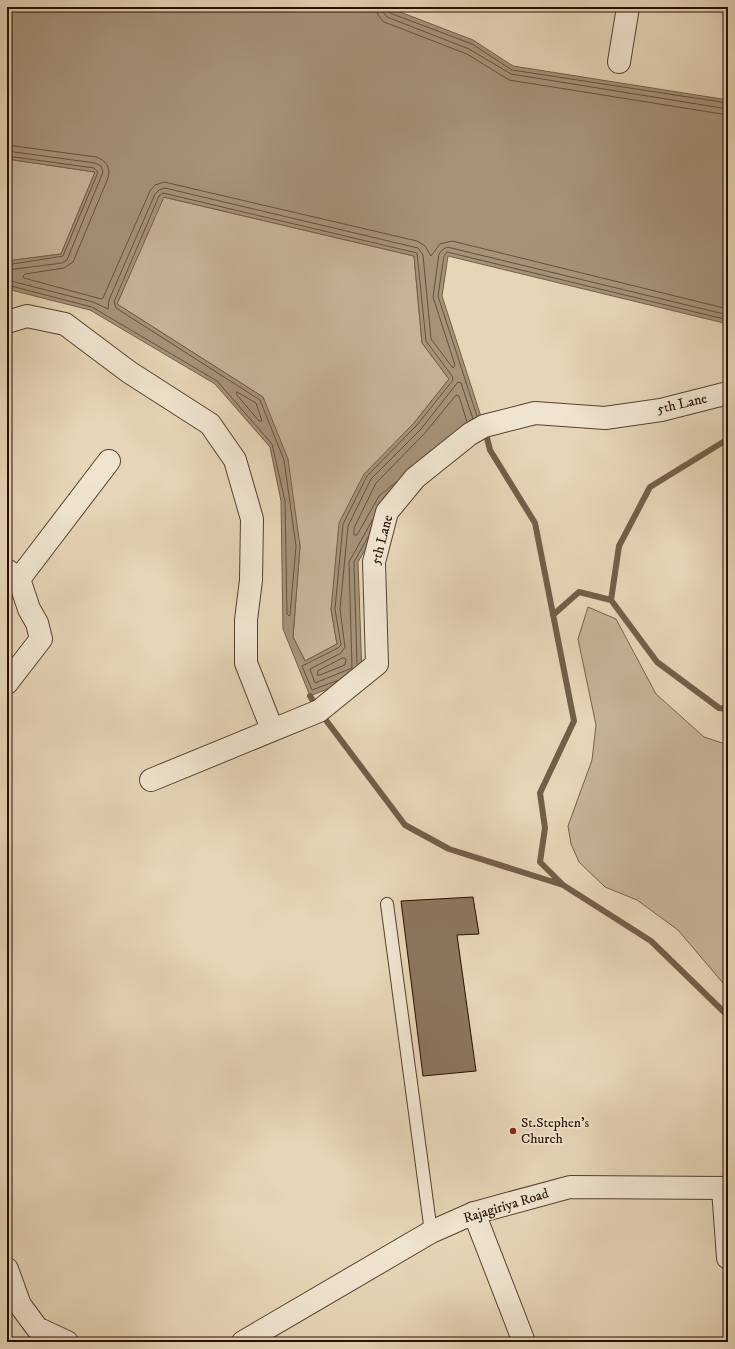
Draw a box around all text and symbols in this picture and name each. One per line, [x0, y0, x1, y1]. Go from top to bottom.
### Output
street label: 5th Lane [655, 389, 709, 418]
street label: 5th Lane [367, 513, 397, 567]
place label: St.Stephen's Church [521, 1114, 589, 1148]
marker: St.Stephen's Church [508, 1126, 518, 1136]
street label: Rajagiriya Road [461, 1184, 551, 1228]

